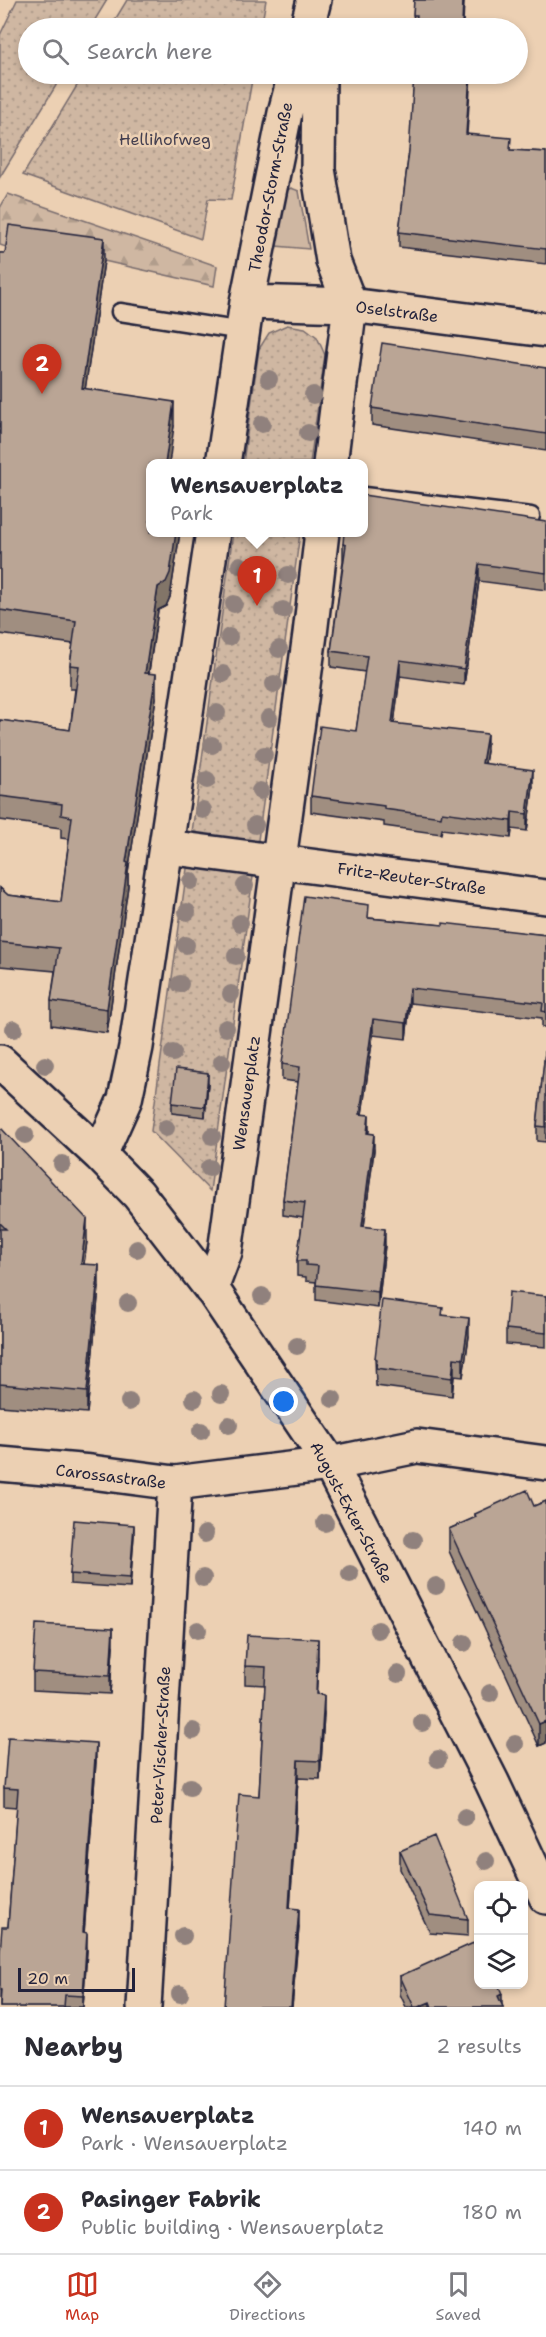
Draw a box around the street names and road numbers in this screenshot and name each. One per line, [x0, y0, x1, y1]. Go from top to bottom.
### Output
street label: Theodor-Storm-Straße [244, 100, 297, 274]
street label: Oselstraße [354, 296, 440, 327]
street label: Fritz-Reuter-Straße [336, 858, 488, 899]
street label: Wensauerplatz [228, 1034, 265, 1152]
street label: August-Exter-Straße [305, 1438, 398, 1587]
street label: Carossastraße [54, 1459, 167, 1494]
street label: Peter-Vischer-Straße [146, 1666, 175, 1824]

